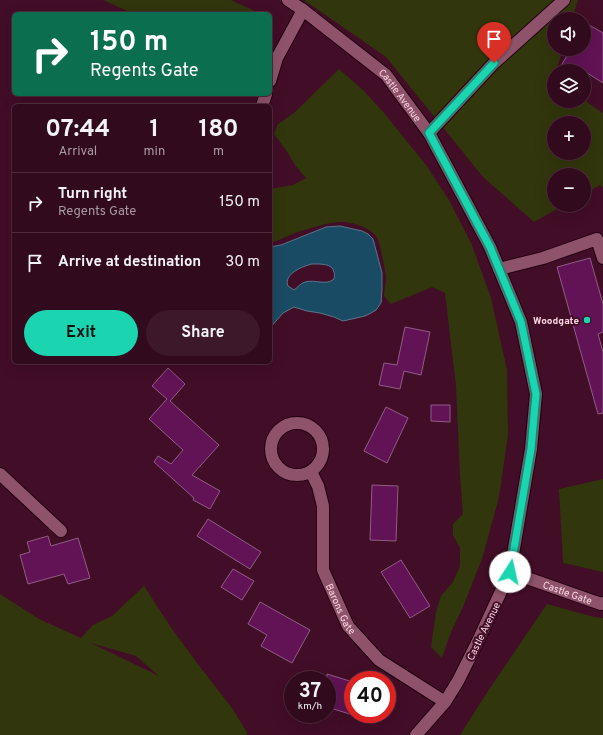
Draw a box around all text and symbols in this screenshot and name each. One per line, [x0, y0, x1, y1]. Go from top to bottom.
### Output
map controls [547, 12, 591, 212]
button: sound [547, 12, 591, 56]
pin [477, 22, 511, 63]
text: 150 m [90, 25, 168, 61]
icon: right [24, 28, 76, 80]
icon: arrive [483, 28, 505, 50]
text: Regents Gate [90, 60, 199, 83]
button: layers [547, 64, 591, 108]
street label: Castle Avenue [375, 67, 424, 125]
text: 07:44 [45, 115, 110, 145]
text: 1 [150, 115, 159, 145]
text: 180 [199, 115, 239, 145]
button: + [547, 116, 591, 160]
text: Arrival [58, 144, 97, 160]
text: min [144, 144, 165, 160]
text: m [213, 144, 224, 160]
button: − [547, 168, 591, 212]
text: Turn right [58, 185, 127, 204]
icon: right [24, 192, 46, 214]
text: 150 m [219, 193, 260, 212]
text: Regents Gate [58, 204, 136, 220]
icon: arrive [24, 252, 46, 274]
text: Arrive at destination [58, 253, 201, 272]
text: 30 m [225, 253, 260, 272]
button: Exit [24, 310, 138, 356]
button: Share [146, 310, 260, 356]
place label: Woodgate [533, 315, 579, 328]
marker: Woodgate [582, 315, 592, 325]
position arrow [489, 551, 531, 593]
street label: Castle Gate [541, 579, 593, 608]
street label: Barons Gate [322, 582, 358, 638]
street label: Castle Avenue [465, 600, 504, 663]
speed limit sign: 40 [344, 671, 396, 723]
text: 37 [299, 679, 321, 705]
text: km/h [298, 700, 322, 713]

